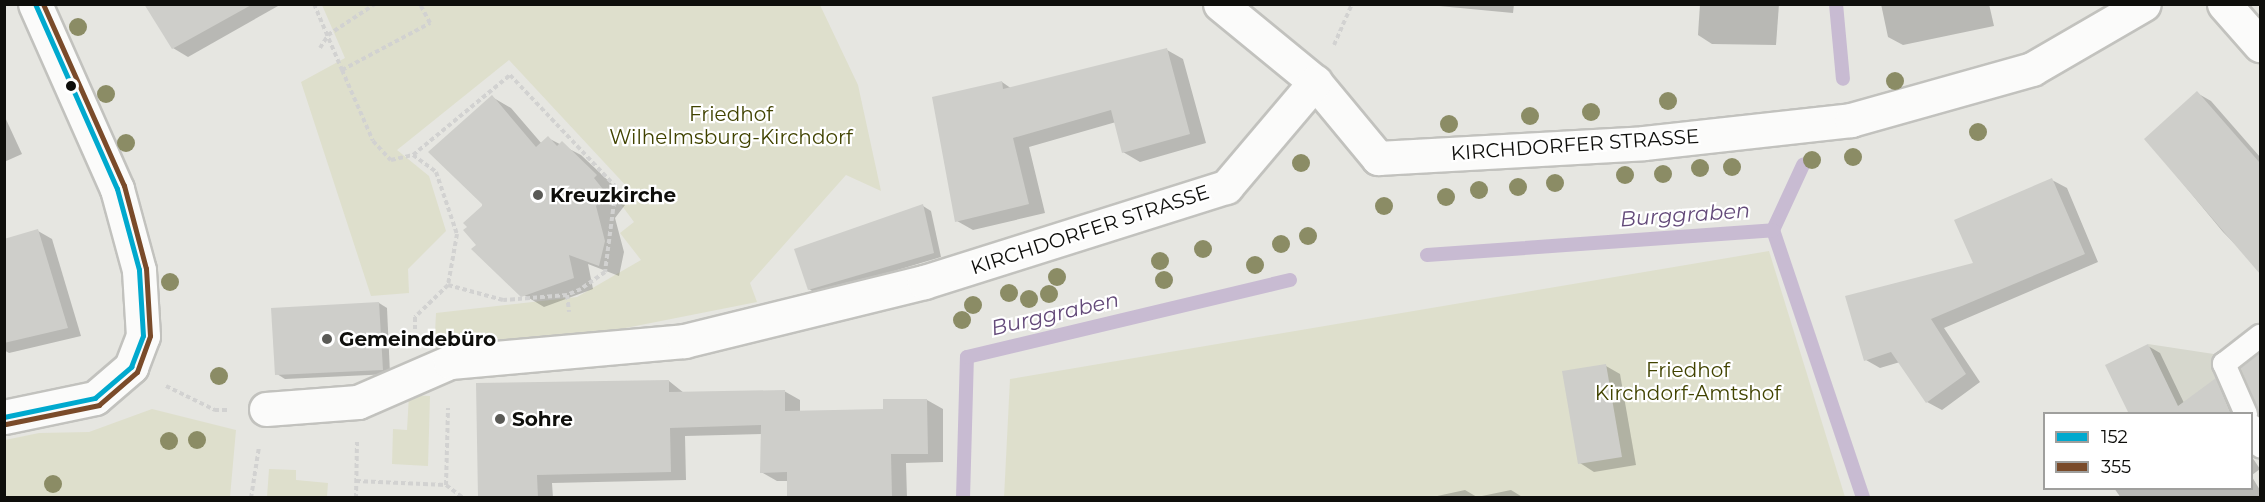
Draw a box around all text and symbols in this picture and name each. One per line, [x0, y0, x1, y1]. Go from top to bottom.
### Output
unlabelled marker [65, 80, 77, 92]
park label: Friedhof Wilhelmsburg-Kirchdorf [609, 102, 853, 149]
street label: KIRCHDORFER STRASSE [1450, 124, 1700, 166]
street label: KIRCHDORFER STRASSE [968, 180, 1212, 280]
place label: Kreuzkirche [550, 183, 676, 207]
marker: Kreuzkirche [531, 188, 545, 202]
water label: Burggraben [1619, 198, 1751, 232]
water label: Burggraben [989, 287, 1121, 341]
place label: Gemeindebüro [339, 327, 496, 351]
marker: Gemeindebüro [320, 332, 334, 346]
park label: Friedhof Kirchdorf-Amtshof [1595, 358, 1781, 405]
place label: Sohre [512, 407, 573, 431]
marker: Sohre [493, 412, 507, 426]
legend [2043, 412, 2253, 490]
text: 152 [2101, 426, 2128, 448]
text: 355 [2101, 456, 2131, 478]

